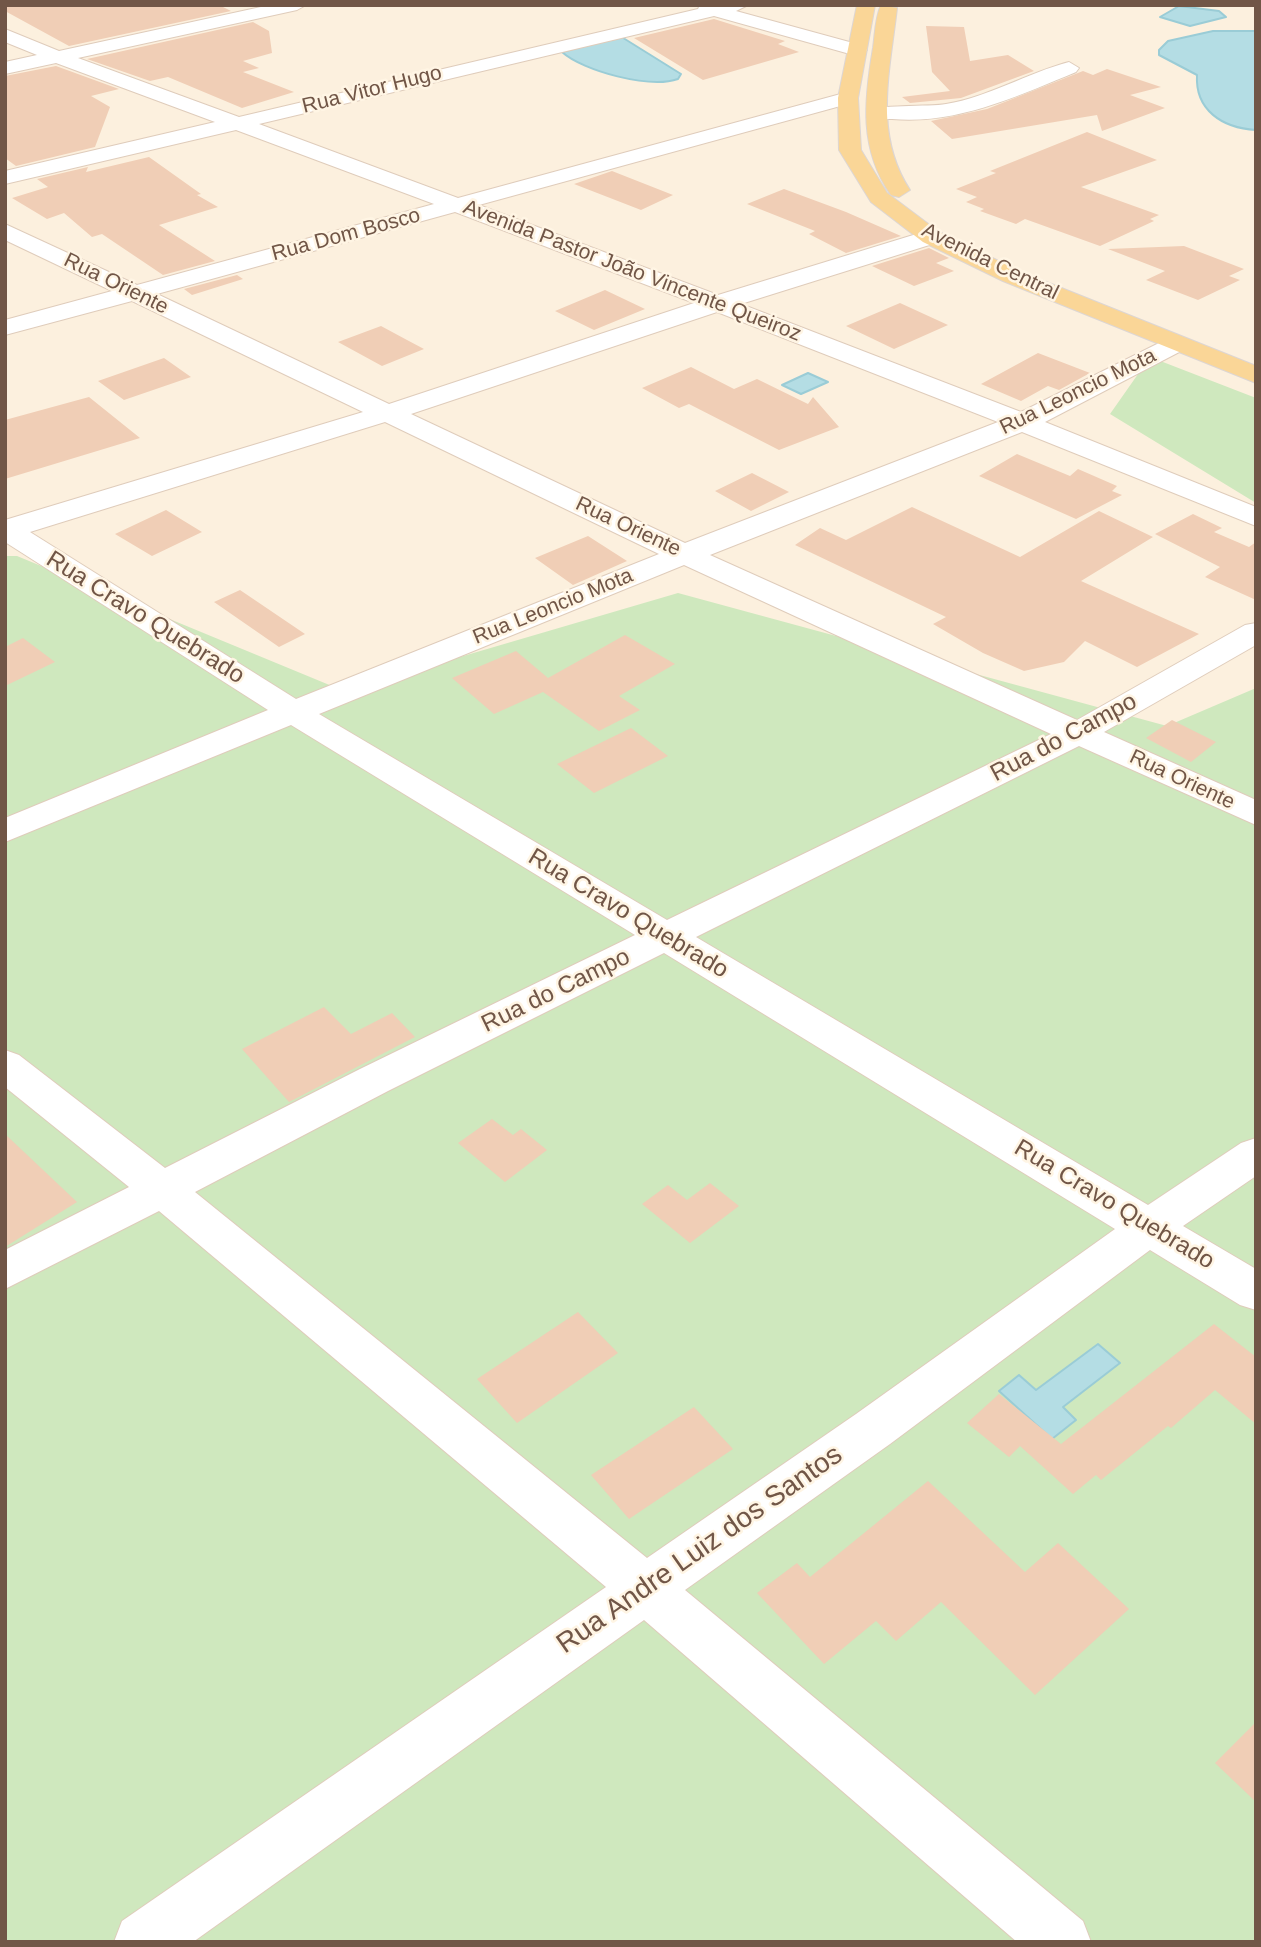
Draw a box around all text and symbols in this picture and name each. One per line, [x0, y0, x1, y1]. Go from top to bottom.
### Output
street label: Rua Vitor Hugo [299, 60, 445, 120]
street label: Avenida Pastor João Vincente Queiroz [459, 195, 805, 347]
street label: Rua Dom Bosco [269, 203, 423, 267]
street label: Avenida Central [917, 218, 1063, 306]
street label: Rua Oriente [60, 248, 172, 320]
street label: Rua Leoncio Mota [996, 343, 1160, 441]
street label: Rua Oriente [571, 492, 685, 562]
street label: Rua Cravo Quebrado [41, 545, 249, 691]
street label: Rua Leoncio Mota [469, 563, 637, 651]
street label: Rua do Campo [986, 687, 1142, 789]
street label: Rua Oriente [1125, 745, 1239, 815]
street label: Rua Cravo Quebrado [523, 843, 733, 985]
street label: Rua do Campo [477, 943, 635, 1039]
street label: Rua Cravo Quebrado [1009, 1134, 1219, 1276]
street label: Rua Andre Luiz dos Santos [551, 1438, 849, 1662]

